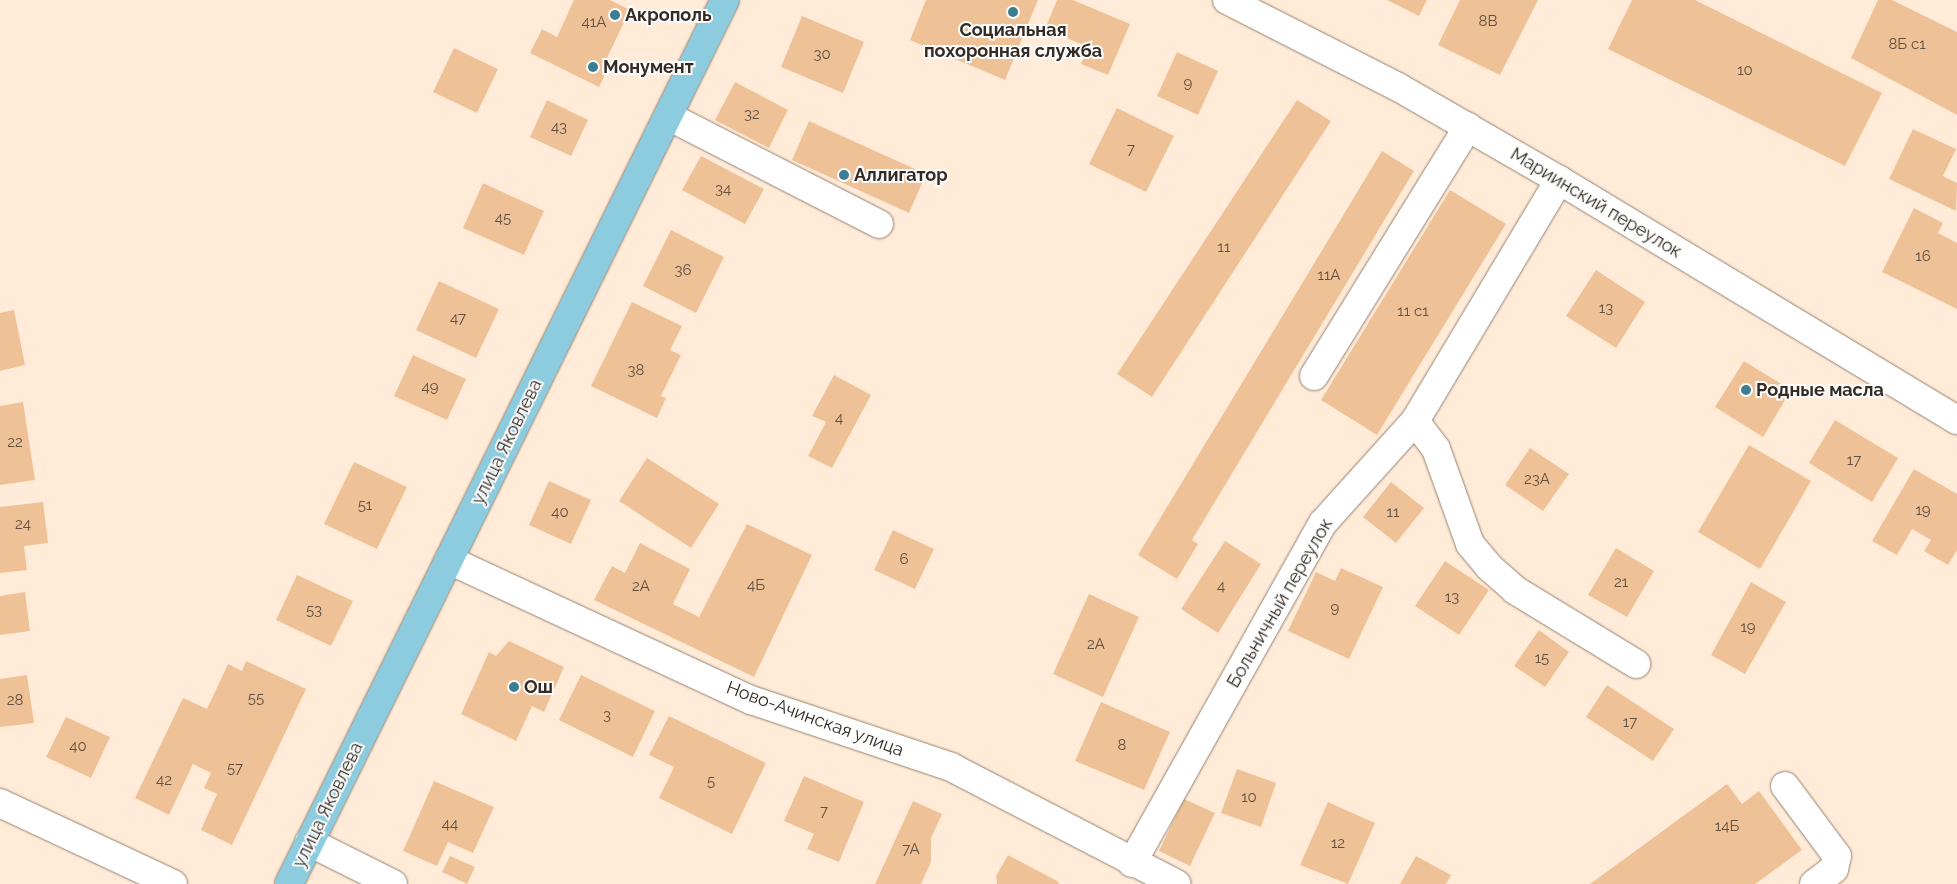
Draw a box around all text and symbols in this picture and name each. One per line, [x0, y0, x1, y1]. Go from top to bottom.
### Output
place label: Акрополь [625, 4, 712, 26]
marker: Социальная похоронная служба [1007, 6, 1019, 18]
marker: Акрополь [609, 9, 621, 21]
house number: 8В [1479, 13, 1497, 31]
house number: 41А [582, 14, 606, 32]
place label: Социальная похоронная служба [924, 20, 1102, 62]
house number: 8Б с1 [1888, 36, 1926, 54]
house number: 30 [813, 46, 831, 64]
place label: Монумент [603, 56, 694, 78]
marker: Монумент [587, 61, 599, 73]
house number: 10 [1737, 62, 1753, 80]
house number: 9 [1184, 75, 1192, 93]
house number: 32 [744, 106, 760, 124]
house number: 43 [551, 119, 567, 137]
house number: 7 [1127, 141, 1135, 159]
street label: Мариинский переулок [1506, 143, 1686, 263]
place label: Аллигатор [854, 164, 948, 186]
marker: Аллигатор [838, 169, 850, 181]
house number: 34 [715, 181, 731, 199]
house number: 45 [495, 210, 511, 228]
house number: 11 [1218, 239, 1230, 257]
house number: 16 [1915, 248, 1931, 266]
house number: 36 [674, 262, 692, 280]
house number: 11А [1318, 267, 1340, 285]
house number: 13 [1599, 300, 1613, 318]
house number: 11 с1 [1397, 303, 1429, 321]
house number: 47 [450, 310, 466, 328]
house number: 38 [628, 362, 644, 380]
street label: улица Яковлева [467, 376, 547, 508]
house number: 49 [422, 379, 438, 397]
place label: Родные масла [1756, 379, 1884, 401]
marker: Родные масла [1740, 384, 1752, 396]
house number: 4 [835, 410, 843, 428]
house number: 22 [7, 434, 23, 452]
house number: 17 [1847, 452, 1861, 470]
house number: 23А [1524, 471, 1550, 489]
house number: 51 [358, 497, 372, 515]
house number: 19 [1915, 502, 1931, 520]
house number: 40 [551, 504, 569, 522]
house number: 11 [1387, 504, 1399, 522]
street label: Больничный переулок [1223, 514, 1337, 692]
house number: 24 [15, 516, 31, 534]
house number: 6 [899, 551, 909, 569]
house number: 21 [1614, 574, 1628, 592]
house number: 4Б [747, 577, 765, 595]
house number: 2А [632, 578, 650, 596]
house number: 4 [1217, 578, 1225, 596]
house number: 13 [1445, 589, 1459, 607]
house number: 9 [1331, 600, 1339, 618]
house number: 53 [306, 602, 322, 620]
house number: 19 [1740, 619, 1756, 637]
house number: 2А [1087, 636, 1105, 654]
house number: 15 [1535, 650, 1549, 668]
place label: Ош [524, 676, 553, 698]
street label: Ново-Ачинская улица [723, 677, 907, 761]
marker: Ош [508, 681, 520, 693]
house number: 55 [248, 690, 264, 708]
house number: 28 [7, 692, 23, 710]
house number: 3 [603, 707, 611, 725]
house number: 17 [1623, 714, 1637, 732]
house number: 8 [1118, 737, 1126, 755]
house number: 40 [69, 738, 87, 756]
street label: улица Яковлева [288, 739, 368, 871]
house number: 57 [227, 760, 243, 778]
house number: 42 [156, 772, 172, 790]
house number: 5 [707, 773, 715, 791]
house number: 10 [1241, 789, 1257, 807]
house number: 7 [820, 803, 828, 821]
house number: 44 [442, 816, 458, 834]
house number: 14Б [1715, 818, 1739, 836]
house number: 12 [1331, 835, 1345, 853]
house number: 7А [902, 841, 920, 859]

